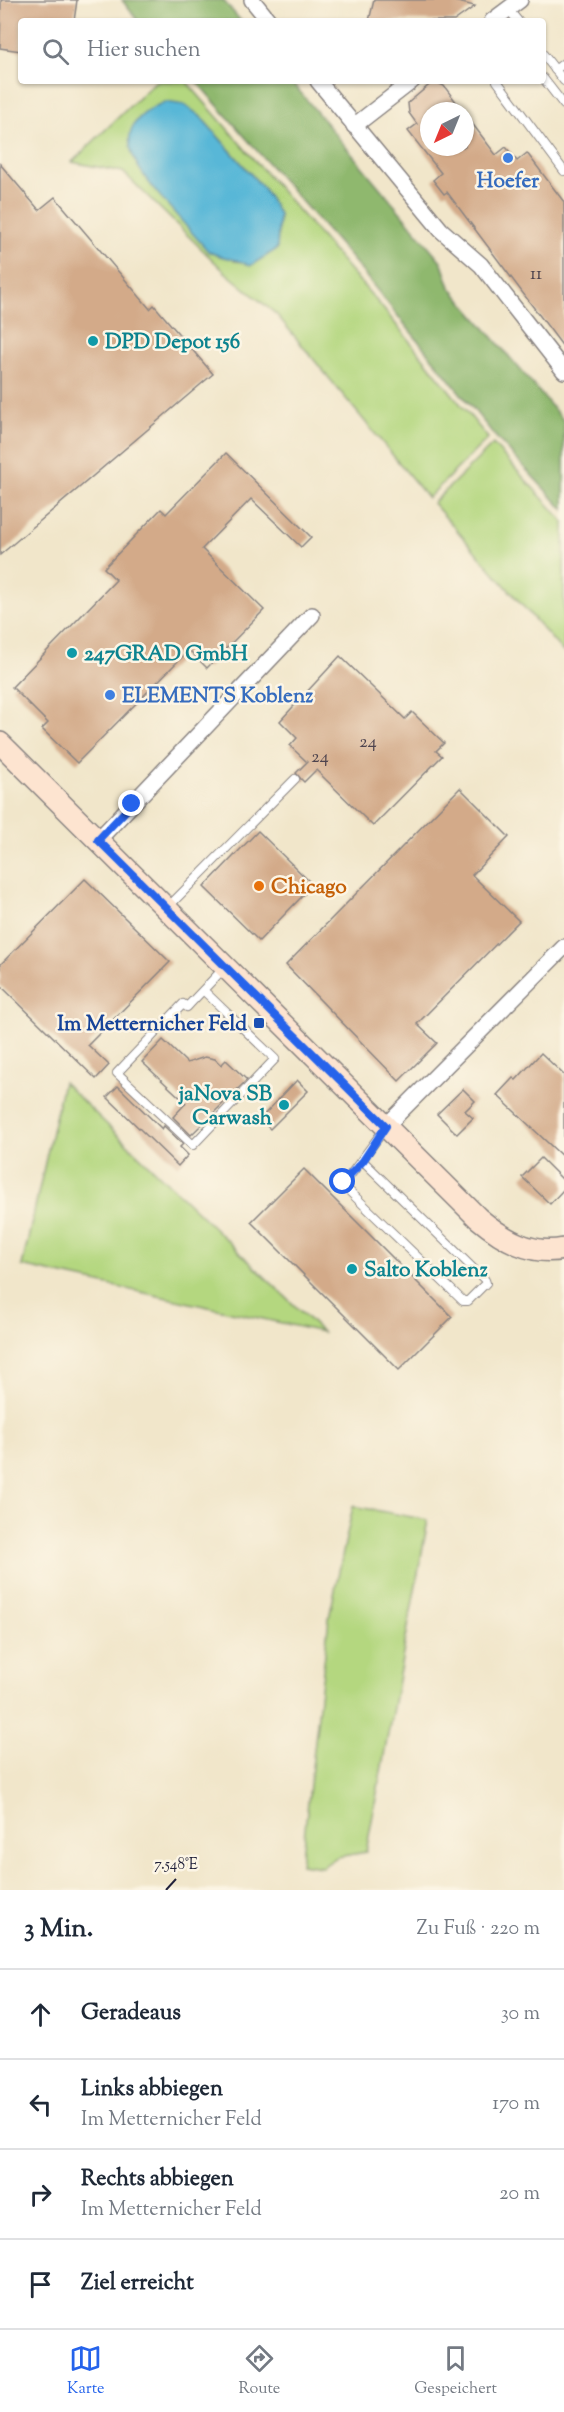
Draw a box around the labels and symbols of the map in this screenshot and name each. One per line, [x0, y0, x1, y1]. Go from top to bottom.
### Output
north arrow [420, 102, 474, 156]
marker: Hoefer [501, 151, 515, 165]
place label: Hoefer [477, 167, 539, 197]
house number: 11 [530, 262, 542, 288]
place label: DPD Depot 156 [105, 328, 240, 358]
marker: DPD Depot 156 [86, 334, 100, 348]
place label: 247GRAD GmbH [84, 640, 248, 670]
marker: 247GRAD GmbH [65, 646, 79, 660]
place label: ELEMENTS Koblenz [122, 682, 313, 712]
marker: ELEMENTS Koblenz [103, 688, 117, 702]
house number: 24 [359, 730, 377, 756]
house number: 24 [311, 745, 329, 771]
route end [118, 790, 144, 816]
place label: Chicago [271, 873, 347, 903]
marker: Chicago [252, 879, 266, 893]
place label: Im Metternicher Feld [57, 1010, 247, 1040]
marker: Im Metternicher Feld [252, 1016, 266, 1030]
place label: jaNova SB Carwash [178, 1080, 273, 1134]
marker: jaNova SB Carwash [277, 1098, 291, 1112]
route start [329, 1168, 355, 1194]
place label: Salto Koblenz [364, 1256, 488, 1286]
marker: Salto Koblenz [345, 1262, 359, 1276]
text: 7.548°E [154, 1855, 198, 1876]

